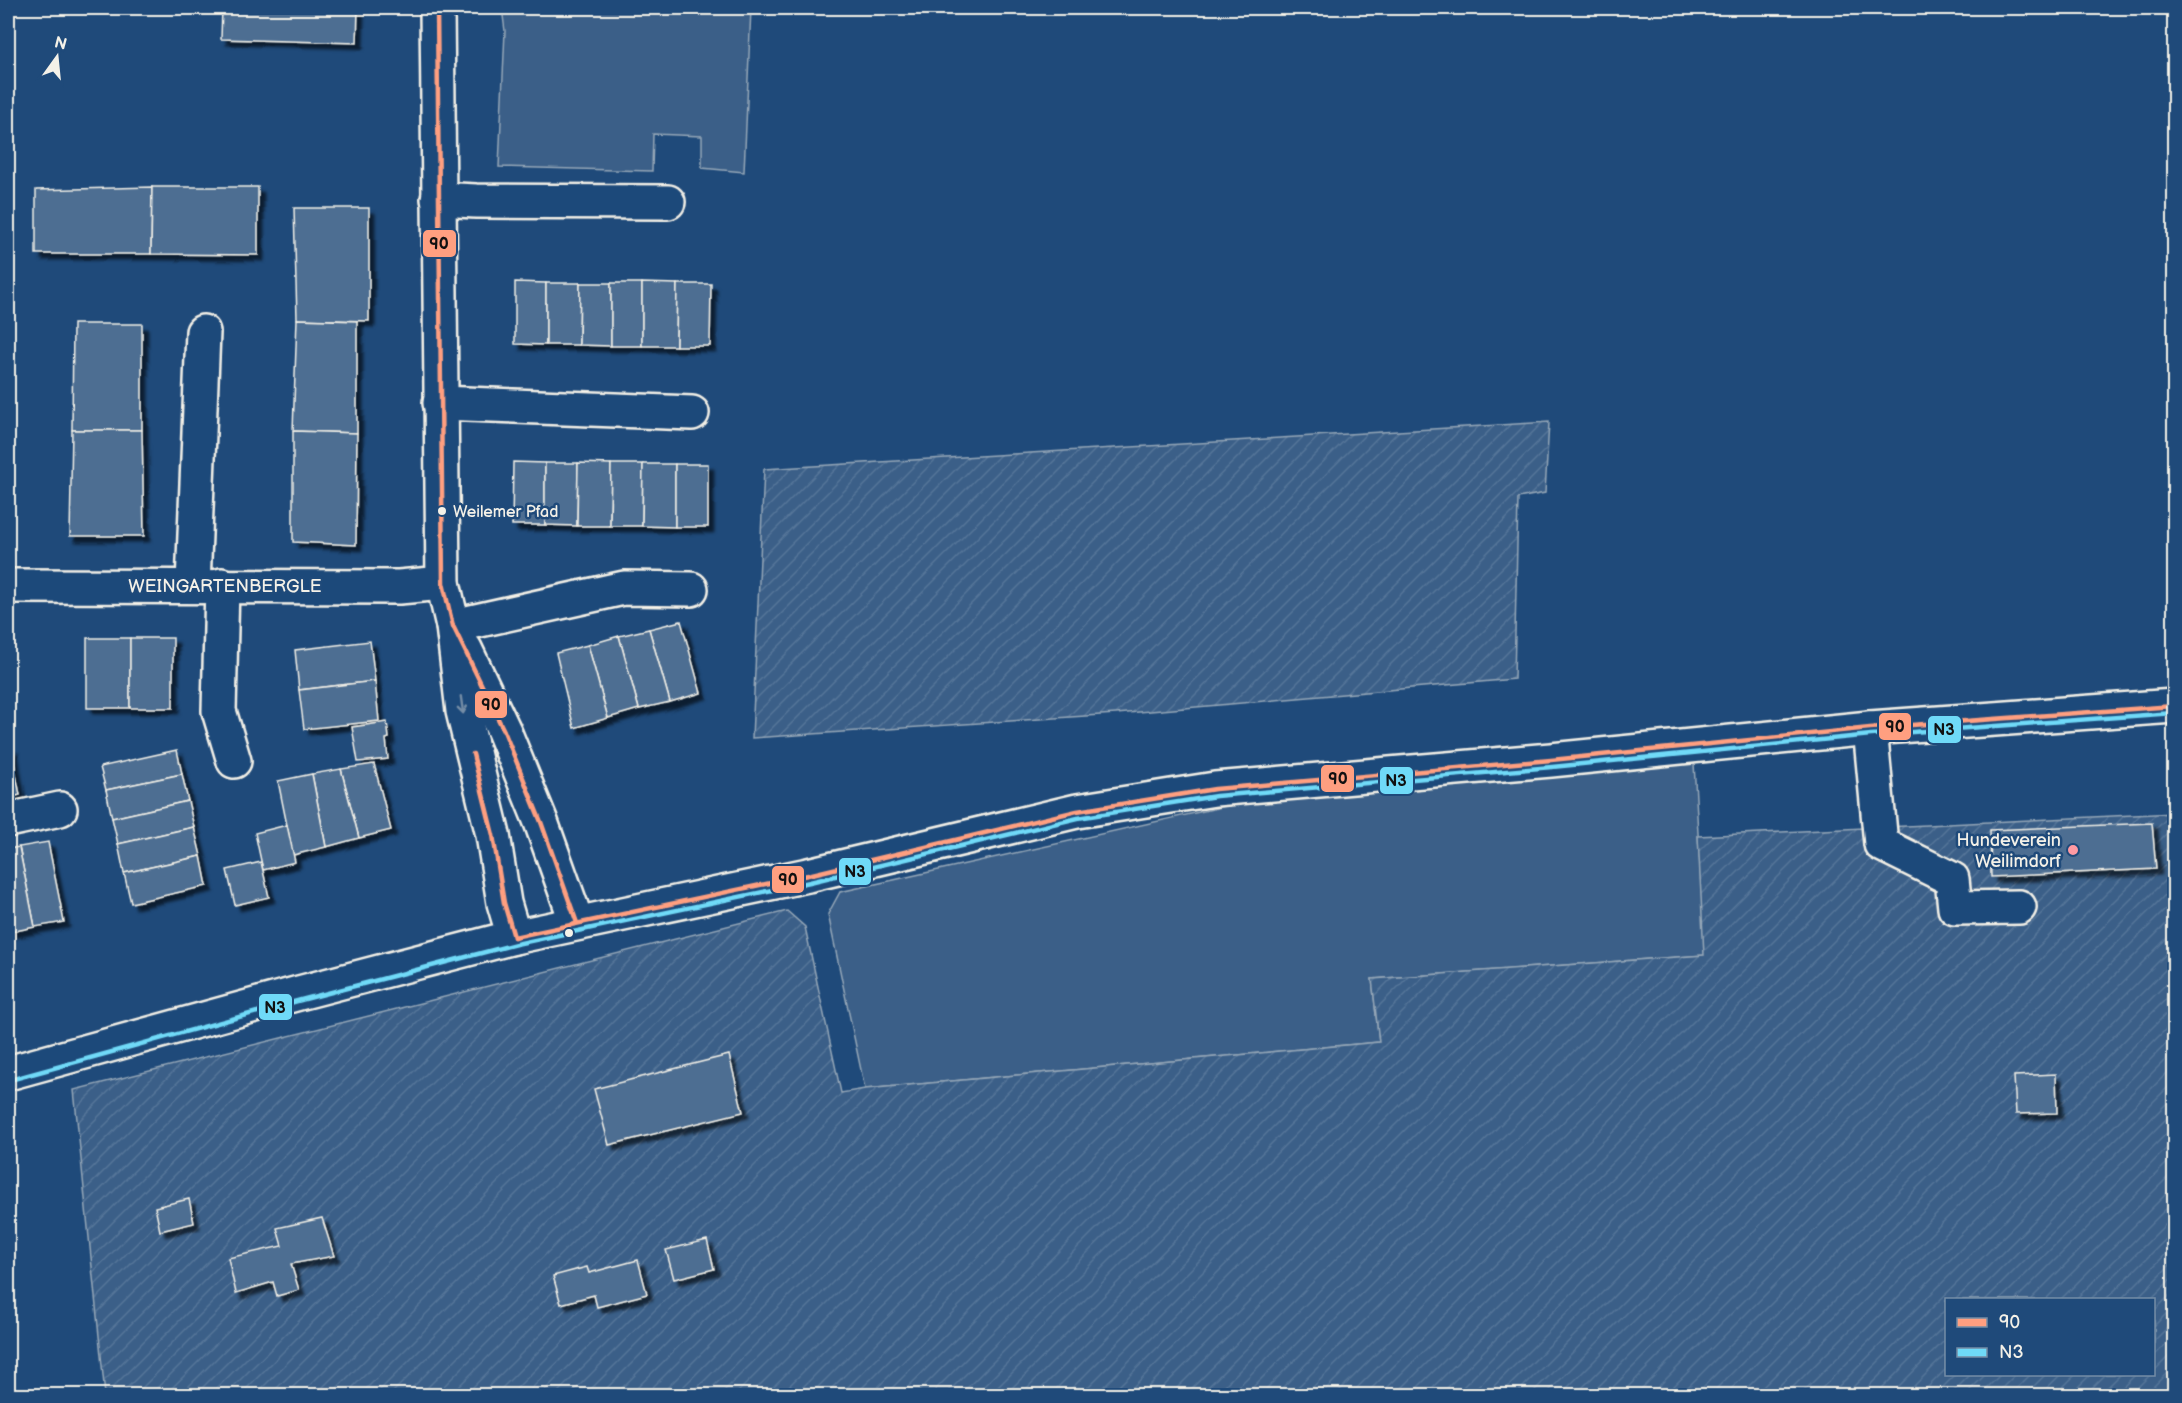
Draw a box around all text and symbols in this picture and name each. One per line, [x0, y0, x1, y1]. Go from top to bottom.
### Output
north arrow [27, 27, 87, 87]
text: N [52, 33, 69, 55]
line badge: 90 [422, 229, 457, 258]
text: 90 [429, 235, 449, 254]
place label: Weilemer Pfad [453, 503, 558, 522]
marker: Weilemer Pfad [436, 505, 448, 517]
street label: WEINGARTENBERGLE [128, 576, 322, 597]
line badge: 90 [474, 690, 508, 719]
one-way arrow [457, 694, 468, 714]
text: 90 [481, 696, 501, 715]
line badge: 90 [1878, 712, 1912, 741]
line badge: N3 [1927, 715, 1962, 744]
text: 90 [1885, 718, 1905, 737]
text: N3 [1933, 721, 1955, 740]
line badge: 90 [1320, 764, 1355, 793]
line badge: N3 [1379, 766, 1414, 795]
text: 90 [1328, 770, 1348, 789]
text: N3 [1385, 772, 1407, 791]
place label: Hundeverein Weilimdorf [1956, 830, 2061, 872]
marker: Hundeverein Weilimdorf [2066, 843, 2080, 857]
line badge: N3 [838, 857, 872, 886]
text: N3 [844, 863, 866, 882]
line badge: 90 [771, 865, 805, 894]
text: 90 [778, 871, 798, 890]
unlabelled marker [563, 927, 575, 939]
line badge: N3 [258, 993, 293, 1021]
text: N3 [264, 999, 286, 1018]
legend [1945, 1298, 2155, 1376]
text: 90 [1999, 1312, 2020, 1333]
text: N3 [1999, 1342, 2024, 1363]

